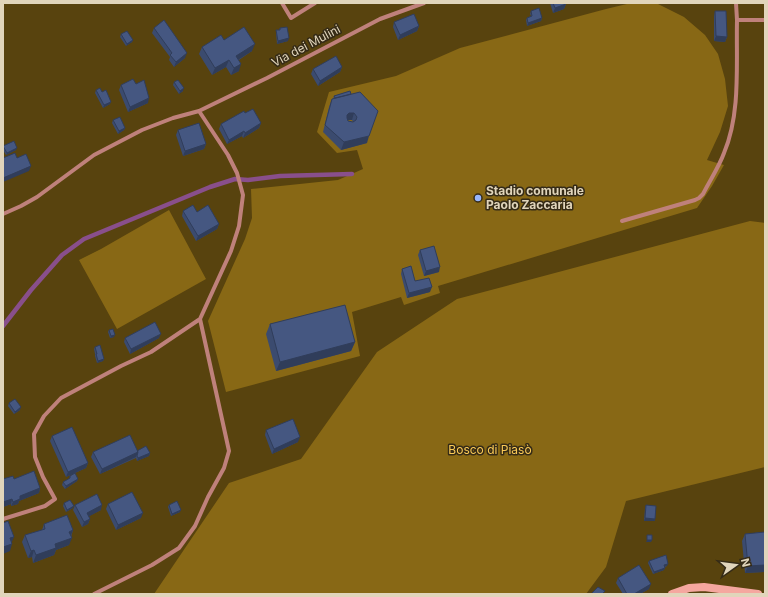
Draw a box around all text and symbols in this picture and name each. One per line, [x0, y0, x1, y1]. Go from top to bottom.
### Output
street label: Via dei Mulini [269, 21, 343, 70]
place label: Stadio comunale Paolo Zaccaria [486, 183, 584, 212]
marker: Stadio comunale Paolo Zaccaria [473, 193, 483, 203]
park label: Bosco di Piasò [448, 442, 532, 457]
north arrow [716, 545, 756, 585]
text: N [738, 557, 754, 568]

